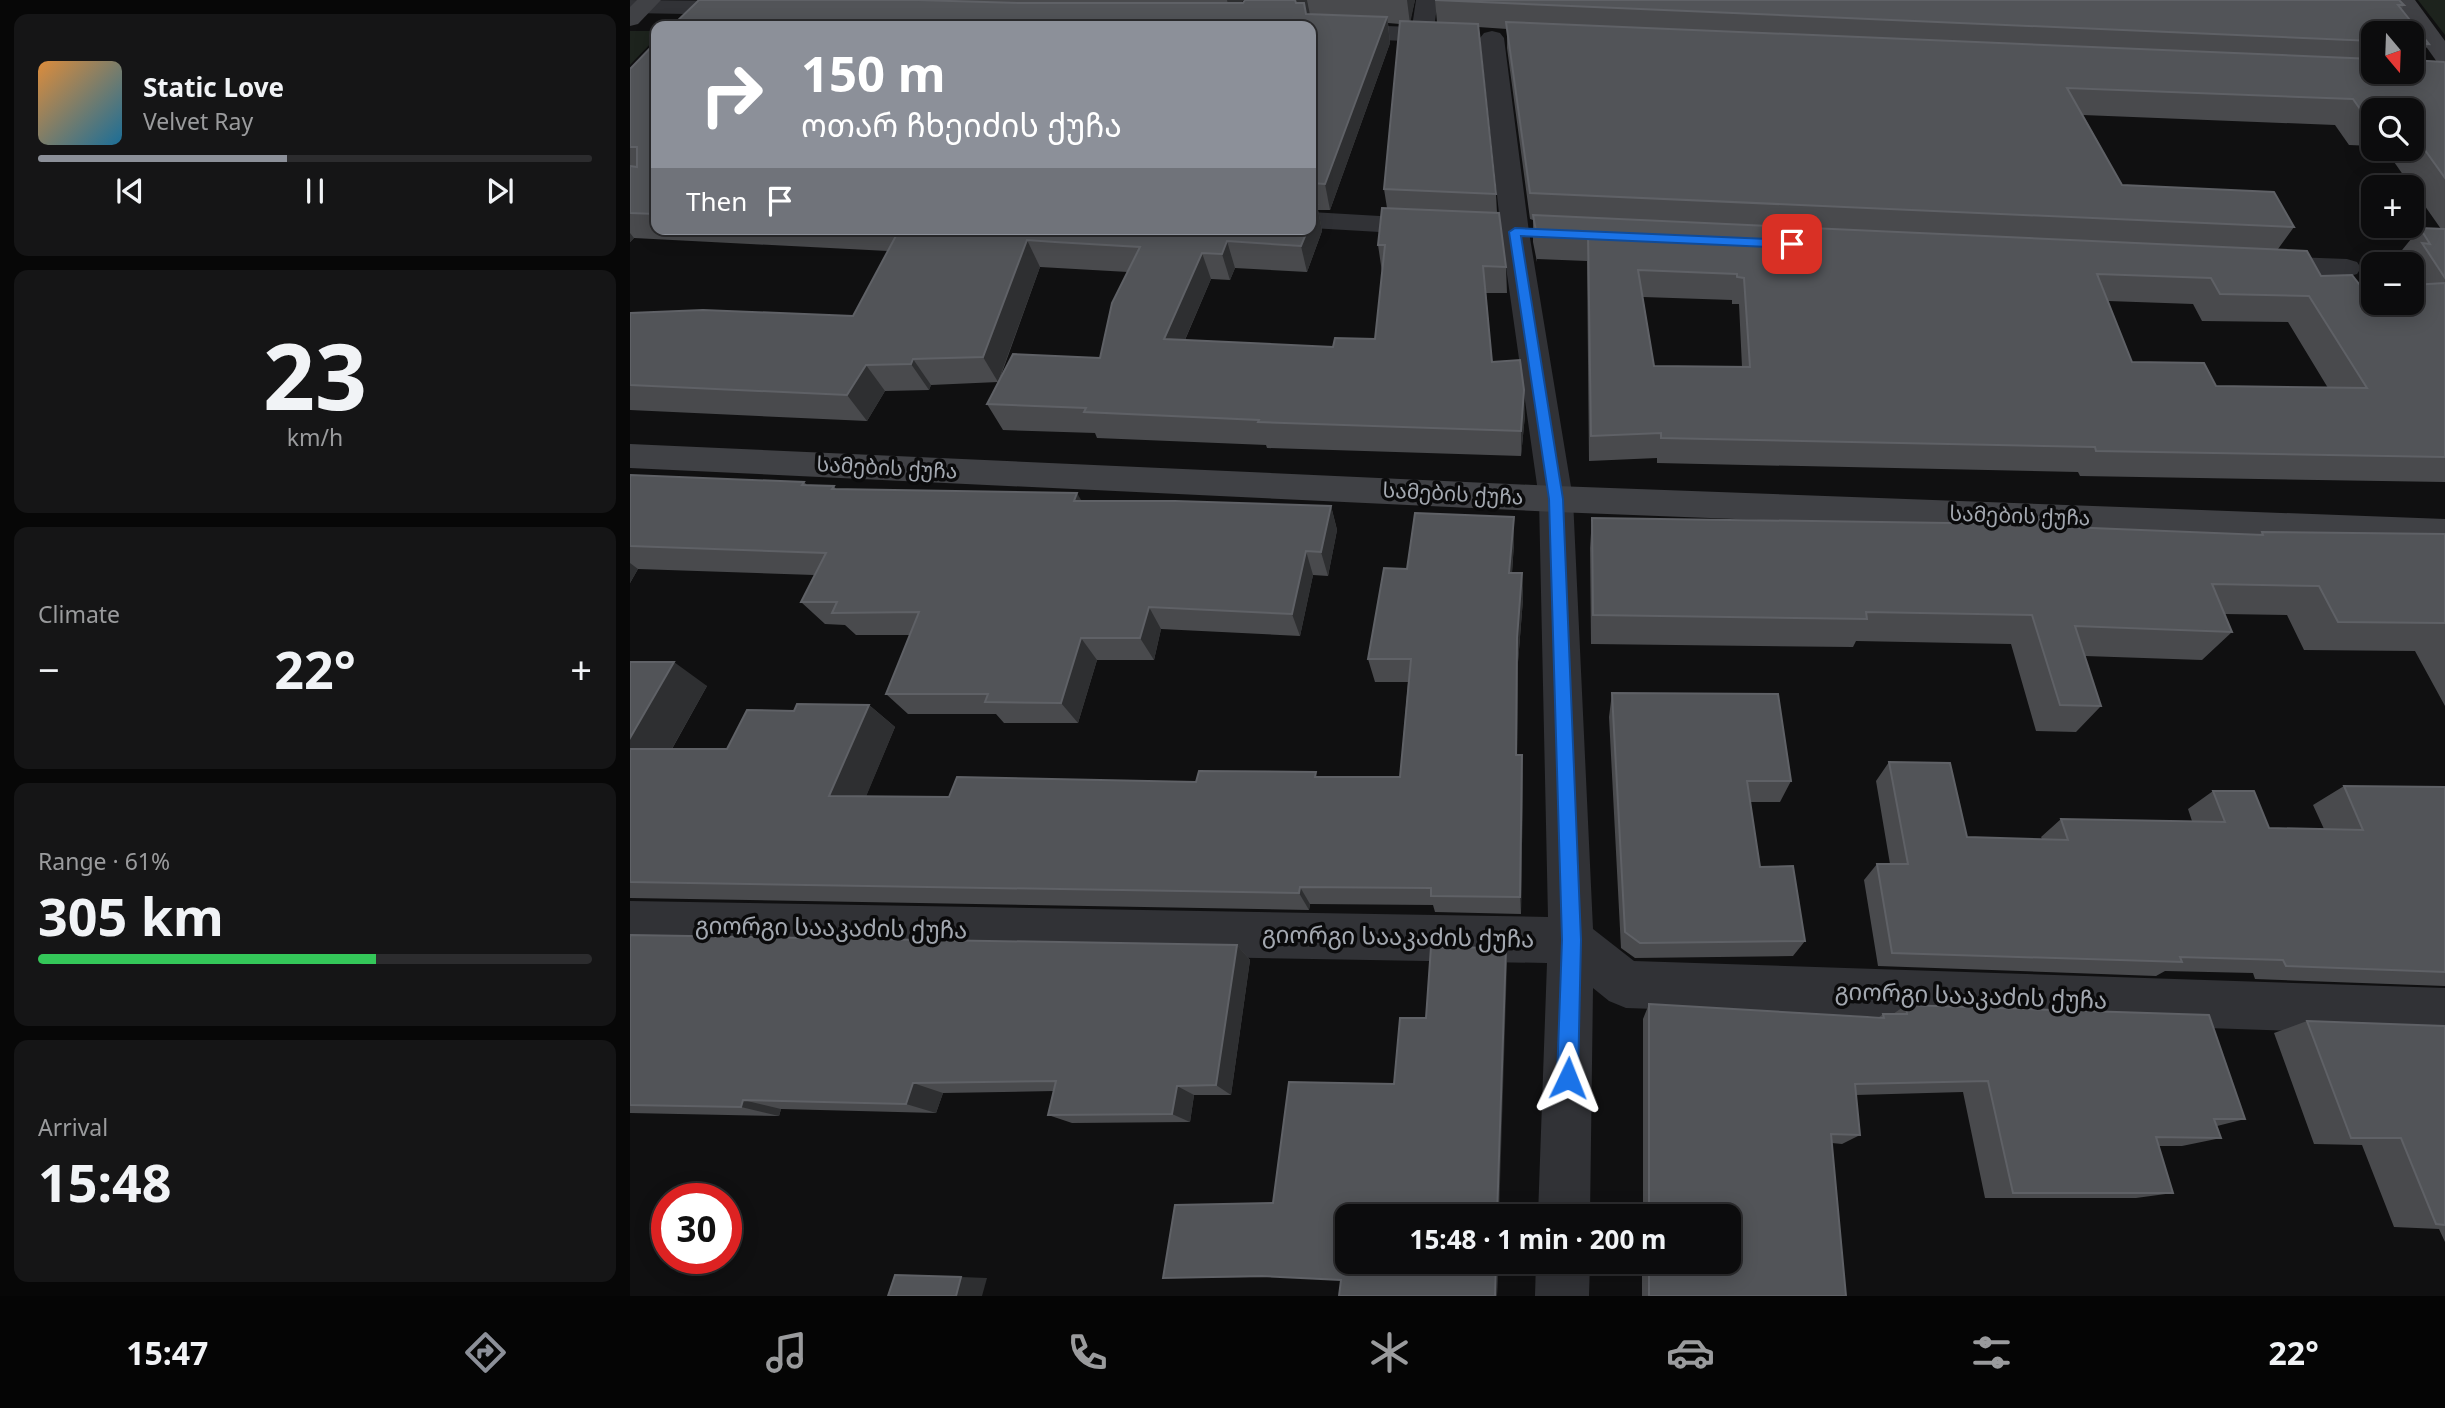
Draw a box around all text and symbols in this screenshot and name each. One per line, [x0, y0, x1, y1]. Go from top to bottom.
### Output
north arrow [2361, 21, 2424, 84]
map controls [2361, 21, 2424, 315]
text: 150 m [801, 40, 946, 106]
icon: right [686, 49, 777, 140]
text: Static Love [143, 69, 284, 105]
button: search [2361, 98, 2424, 161]
text: ოთარ ჩხეიძის ქუჩა [801, 103, 1122, 146]
text: Velvet Ray [143, 105, 253, 137]
icon: previous [111, 172, 149, 210]
icon: pause [296, 172, 334, 210]
icon: next [481, 172, 519, 210]
button: + [2361, 175, 2424, 238]
icon: arrive [761, 182, 799, 220]
text: Then [686, 183, 747, 219]
pin [1762, 214, 1822, 274]
icon: arrive [1773, 225, 1811, 263]
button: − [2361, 252, 2424, 315]
text: 23 [263, 313, 367, 437]
text: km/h [287, 421, 343, 453]
street label: სამების ქუჩა [816, 449, 958, 485]
street label: სამების ქუჩა [1382, 475, 1524, 511]
street label: სამების ქუჩა [1949, 499, 2091, 531]
text: Climate [38, 598, 120, 630]
text: 22° [274, 633, 356, 704]
text: − [38, 643, 60, 695]
text: + [570, 643, 592, 695]
text: Range · 61% [38, 845, 170, 877]
text: 305 km [38, 880, 224, 951]
street label: გიორგი სააკაძის ქუჩა [695, 908, 968, 945]
street label: გიორგი სააკაძის ქუჩა [1262, 917, 1535, 954]
street label: გიორგი სააკაძის ქუჩა [1834, 973, 2108, 1016]
position arrow [1531, 1041, 1605, 1115]
text: Arrival [38, 1111, 108, 1143]
text: 15:48 [38, 1146, 172, 1217]
speed limit sign: 30 [651, 1183, 742, 1274]
text: 15:48 · 1 min · 200 m [1410, 1221, 1666, 1257]
icon: directions [461, 1328, 510, 1377]
icon: music [762, 1328, 811, 1377]
icon: phone [1063, 1328, 1112, 1377]
icon: climate [1365, 1328, 1414, 1377]
icon: car [1666, 1328, 1715, 1377]
icon: filters [1967, 1328, 2016, 1377]
text: 15:47 [126, 1331, 208, 1374]
text: 22° [2269, 1331, 2319, 1374]

